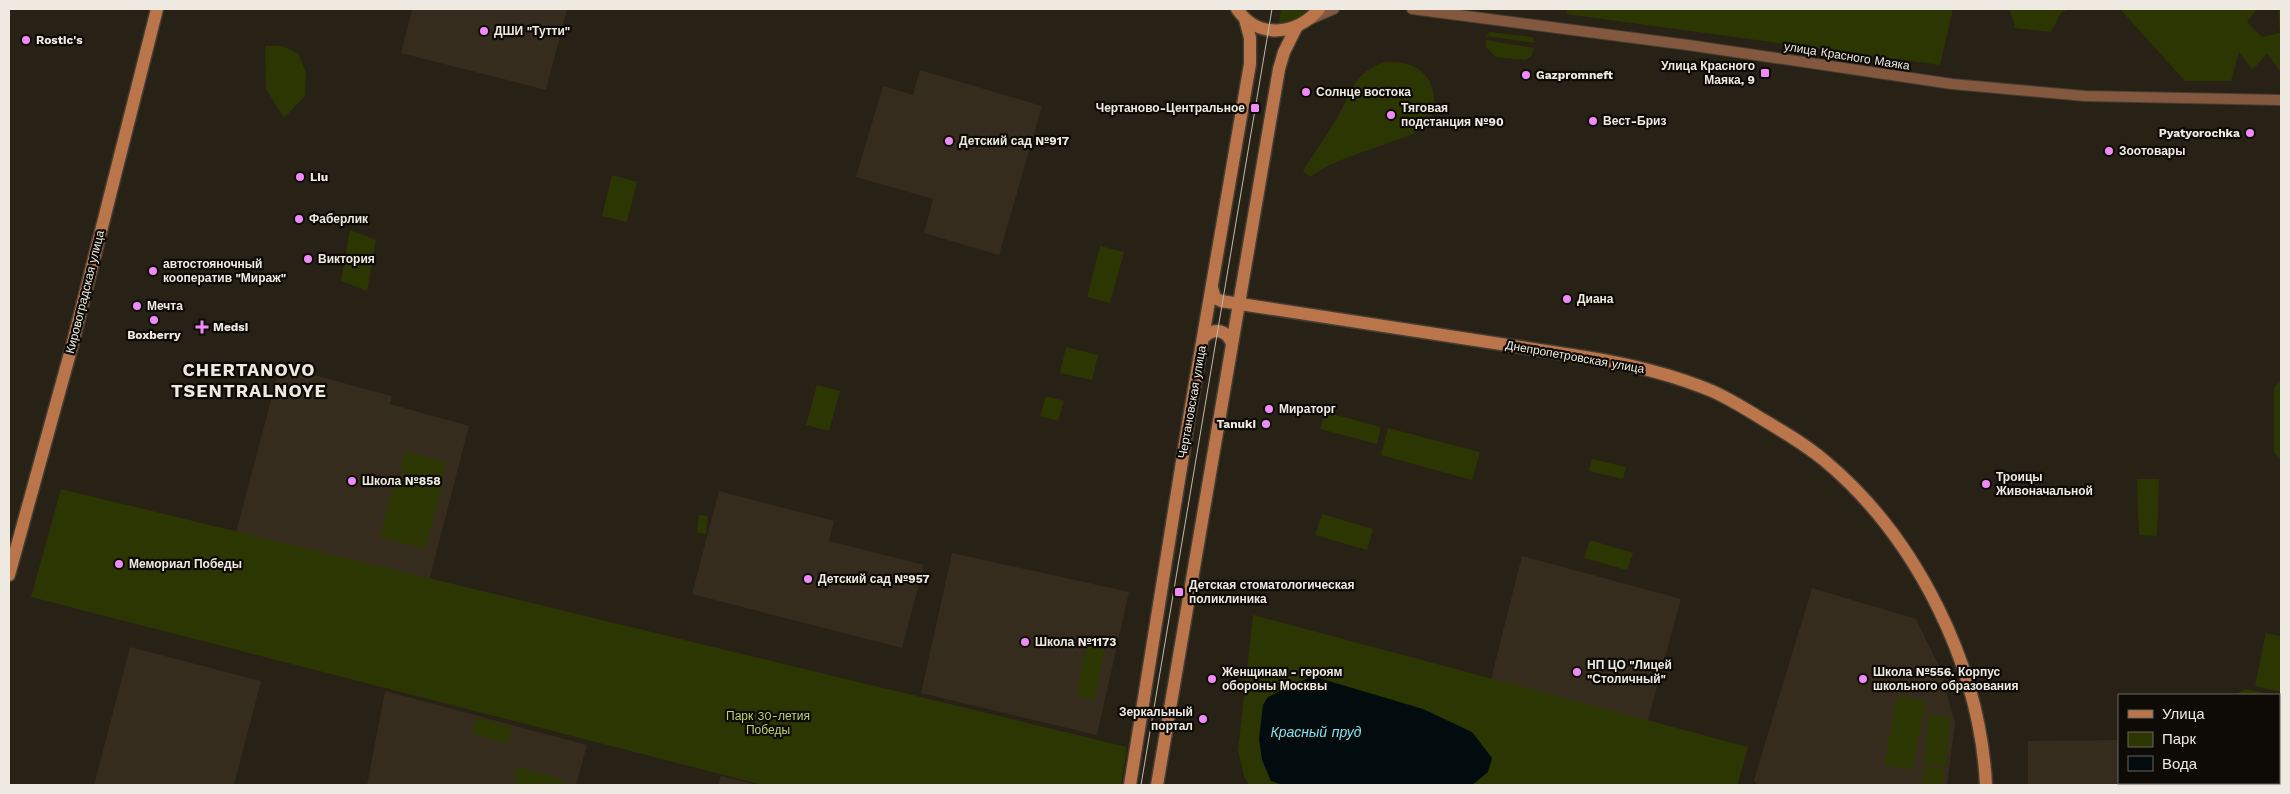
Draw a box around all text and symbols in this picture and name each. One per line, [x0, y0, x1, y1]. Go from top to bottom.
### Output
place label: ДШИ "Тутти" [494, 24, 570, 38]
marker: ДШИ "Тутти" [478, 25, 490, 37]
place label: Rostic's [36, 33, 83, 47]
marker: Rostic's [20, 34, 32, 46]
street label: улица Красного Маяка [1783, 39, 1911, 73]
place label: Улица Красного Маяка, 9 [1661, 59, 1755, 87]
marker: Улица Красного Маяка, 9 [1759, 67, 1771, 79]
place label: Gazpromneft [1536, 68, 1614, 82]
marker: Gazpromneft [1520, 69, 1532, 81]
place label: Солнце востока [1316, 85, 1411, 99]
marker: Солнце востока [1300, 86, 1312, 98]
place label: Чертаново-Центральное [1096, 101, 1245, 115]
place label: Тяговая подстанция №90 [1401, 101, 1504, 129]
marker: Чертаново-Центральное [1249, 102, 1261, 114]
marker: Тяговая подстанция №90 [1385, 109, 1397, 121]
place label: Вест-Бриз [1603, 114, 1666, 128]
marker: Вест-Бриз [1587, 115, 1599, 127]
place label: Pyatyorochka [2159, 126, 2240, 140]
marker: Pyatyorochka [2244, 127, 2256, 139]
place label: Детский сад №917 [959, 134, 1069, 148]
marker: Детский сад №917 [943, 135, 955, 147]
place label: Зоотовары [2119, 144, 2185, 158]
marker: Зоотовары [2103, 145, 2115, 157]
place label: Liu [310, 170, 328, 184]
marker: Liu [294, 171, 306, 183]
place label: Фаберлик [309, 212, 369, 226]
marker: Фаберлик [293, 213, 305, 225]
street label: Кировоградская улица [63, 229, 107, 355]
place label: Виктория [318, 252, 375, 266]
marker: Виктория [302, 253, 314, 265]
place label: автостояночный кооператив "Мираж" [163, 257, 286, 285]
marker: автостояночный кооператив "Мираж" [147, 265, 159, 277]
place label: Диана [1577, 292, 1614, 306]
marker: Диана [1561, 293, 1573, 305]
place label: Мечта [147, 299, 183, 313]
marker: Мечта [131, 300, 143, 312]
marker: Boxberry [148, 314, 160, 326]
marker: Medsi [195, 320, 209, 334]
place label: Medsi [213, 320, 248, 334]
place label: Boxberry [127, 328, 181, 342]
street label: Днепропетровская улица [1504, 338, 1646, 376]
street label: Чертановская улица [1175, 344, 1209, 460]
district label: CHERTANOVO TSENTRALNOYE [171, 359, 327, 401]
place label: Мираторг [1279, 402, 1336, 416]
marker: Мираторг [1263, 403, 1275, 415]
place label: Tanuki [1216, 417, 1256, 431]
marker: Tanuki [1260, 418, 1272, 430]
place label: Троицы Живоначальной [1995, 470, 2093, 498]
place label: Школа №858 [362, 474, 441, 488]
marker: Школа №858 [346, 475, 358, 487]
marker: Троицы Живоначальной [1980, 478, 1992, 490]
place label: Мемориал Победы [129, 557, 242, 571]
marker: Мемориал Победы [113, 558, 125, 570]
place label: Детский сад №957 [818, 572, 930, 586]
marker: Детский сад №957 [802, 573, 814, 585]
place label: Детская стоматологическая поликлиника [1189, 578, 1354, 606]
marker: Детская стоматологическая поликлиника [1173, 586, 1185, 598]
place label: Школа №1173 [1035, 635, 1116, 649]
marker: Школа №1173 [1019, 636, 1031, 648]
place label: НП ЦО "Лицей "Столичный" [1587, 658, 1672, 686]
place label: Женщинам - героям обороны Москвы [1221, 665, 1342, 693]
place label: Школа №556. Корпус школьного образования [1873, 665, 2018, 693]
marker: НП ЦО "Лицей "Столичный" [1571, 666, 1583, 678]
marker: Женщинам - героям обороны Москвы [1206, 673, 1218, 685]
marker: Школа №556. Корпус школьного образования [1857, 673, 1869, 685]
legend [2118, 694, 2280, 784]
place label: Зеркальный портал [1119, 705, 1193, 733]
text: Улица [2162, 705, 2205, 723]
park label: Парк 30-летия Победы [726, 709, 810, 737]
marker: Зеркальный портал [1197, 713, 1209, 725]
water label: Красный пруд [1270, 724, 1362, 740]
text: Парк [2162, 730, 2196, 748]
text: Вода [2162, 755, 2198, 773]

